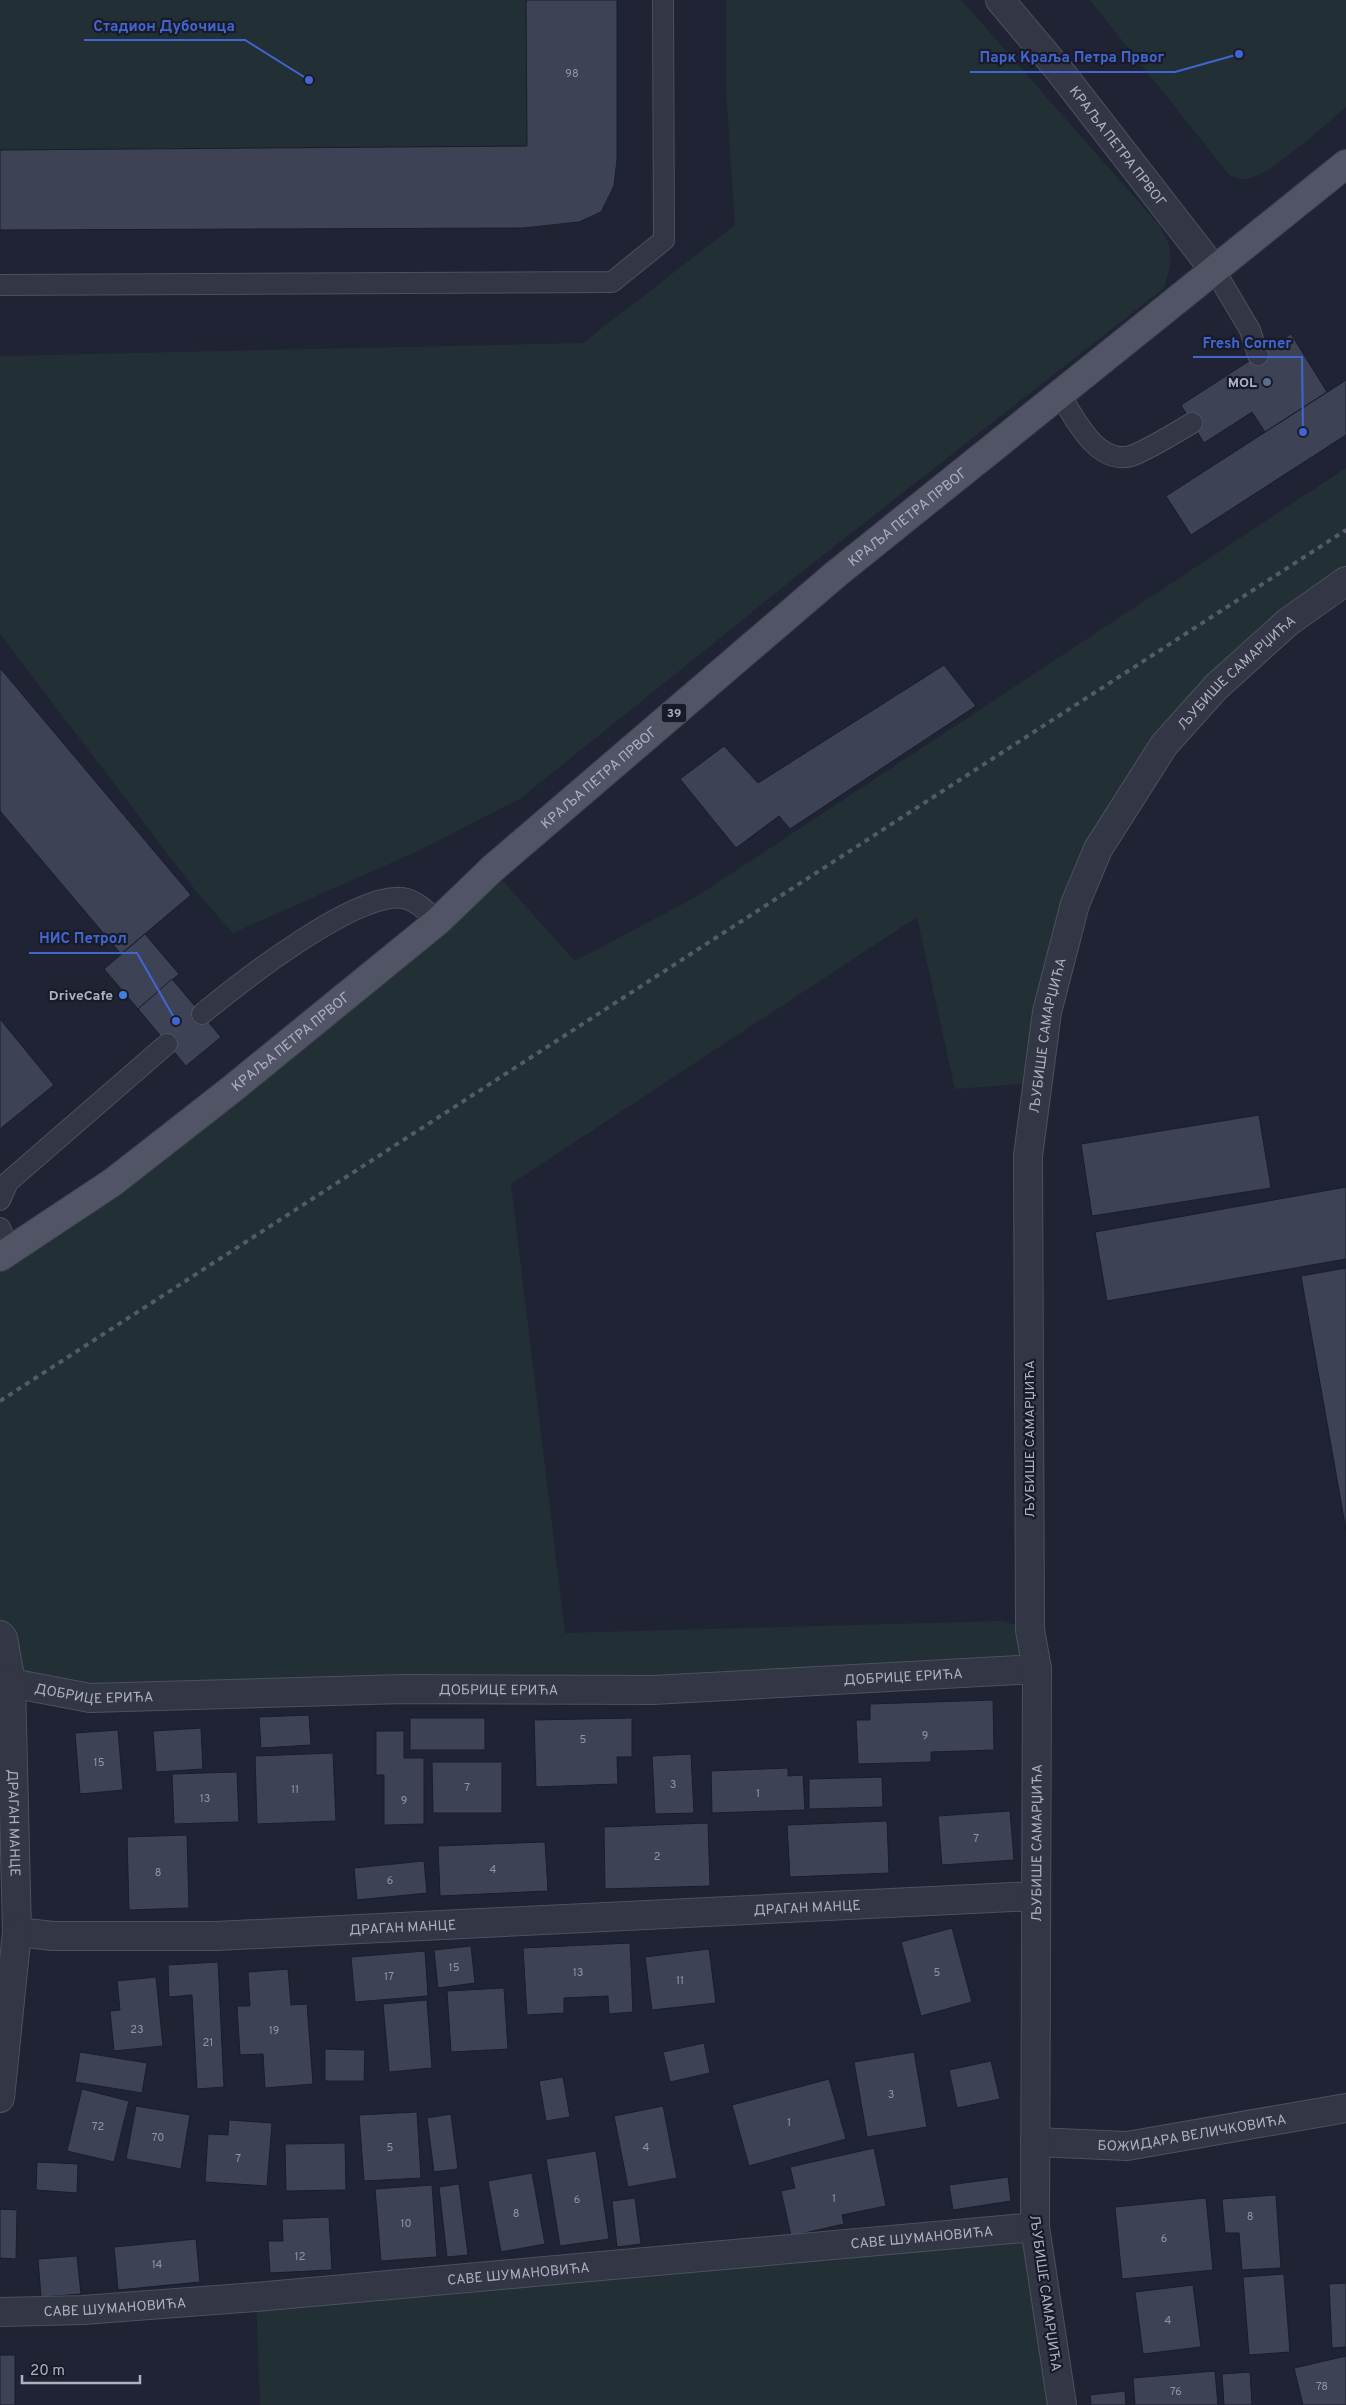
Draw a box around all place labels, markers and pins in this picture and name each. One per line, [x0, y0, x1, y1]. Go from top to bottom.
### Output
callout: Стадион Дубочица [84, 10, 245, 40]
callout: Парк Краља Петра Првог [970, 42, 1175, 72]
callout: Fresh Corner [1193, 327, 1302, 357]
place label: MOL [1228, 375, 1257, 392]
marker: MOL [1261, 376, 1273, 388]
callout: НИС Петрол [29, 923, 137, 953]
place label: DriveCafe [49, 988, 113, 1005]
marker: DriveCafe [117, 989, 129, 1001]

